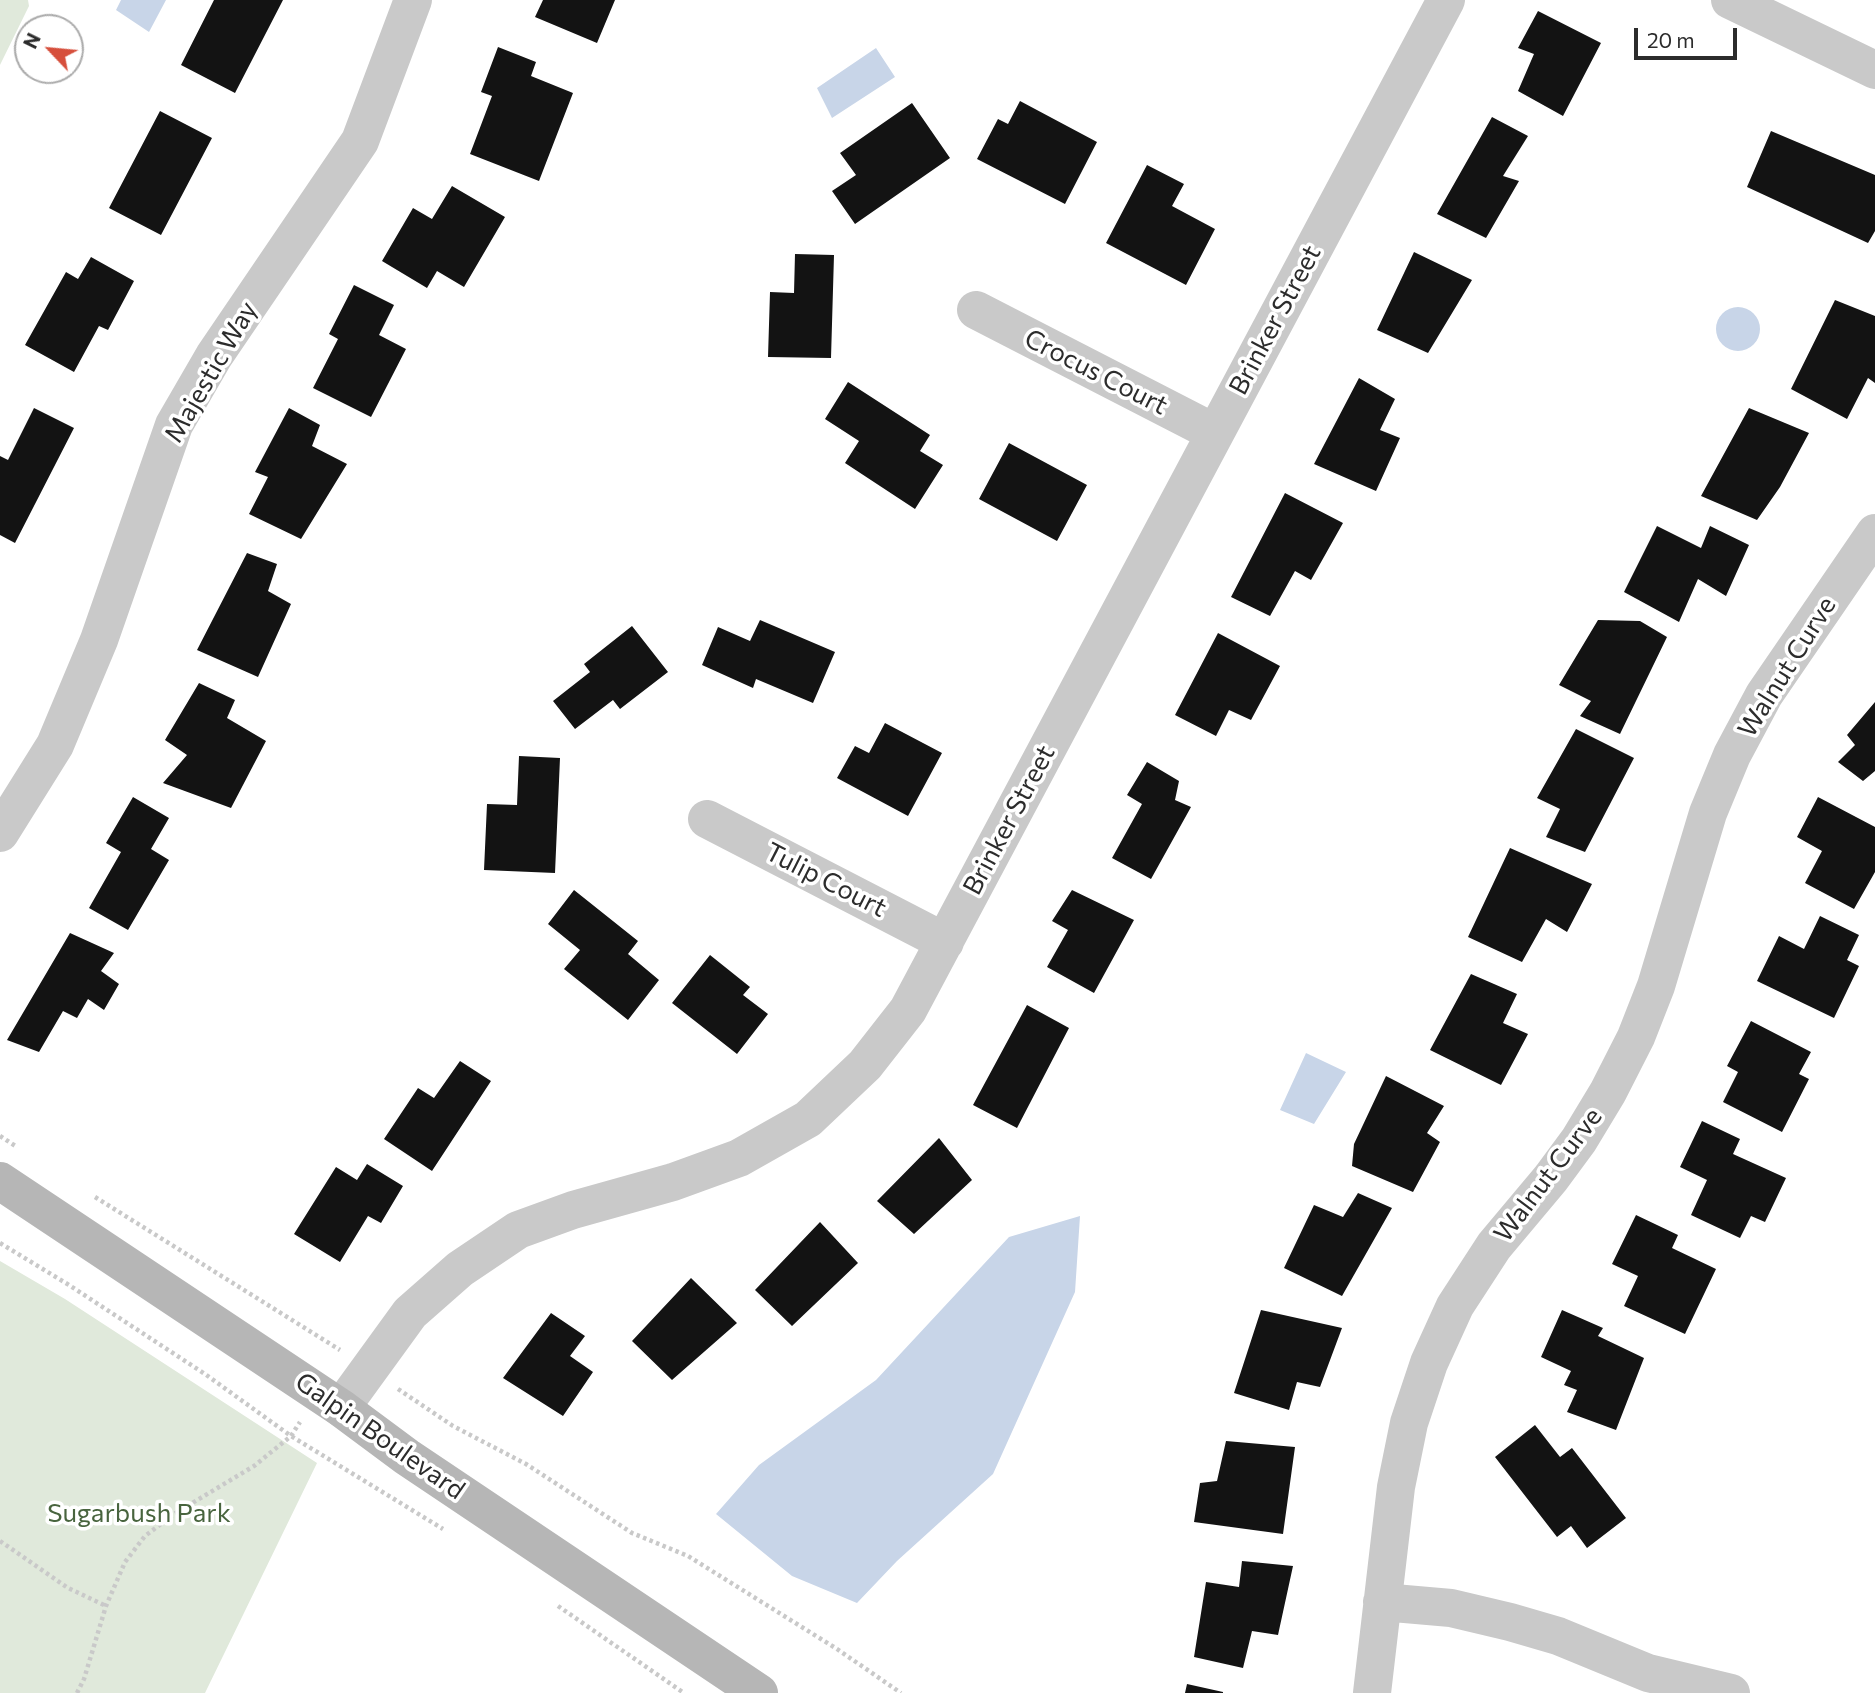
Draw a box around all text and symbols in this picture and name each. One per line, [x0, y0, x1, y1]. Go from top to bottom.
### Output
north arrow [14, 14, 84, 84]
scale bar [1637, 14, 1740, 58]
text: 20 m [1647, 27, 1695, 52]
text: N [18, 29, 45, 52]
street label: Brinker Street [1223, 240, 1327, 400]
street label: Majestic Way [158, 296, 264, 448]
street label: Crocus Court [1019, 323, 1173, 421]
street label: Walnut Curve [1731, 591, 1843, 743]
street label: Brinker Street [957, 740, 1061, 900]
street label: Tulip Court [760, 836, 892, 924]
street label: Walnut Curve [1487, 1102, 1609, 1248]
street label: Galpin Boulevard [289, 1366, 471, 1506]
park label: Sugarbush Park [47, 1497, 231, 1529]

